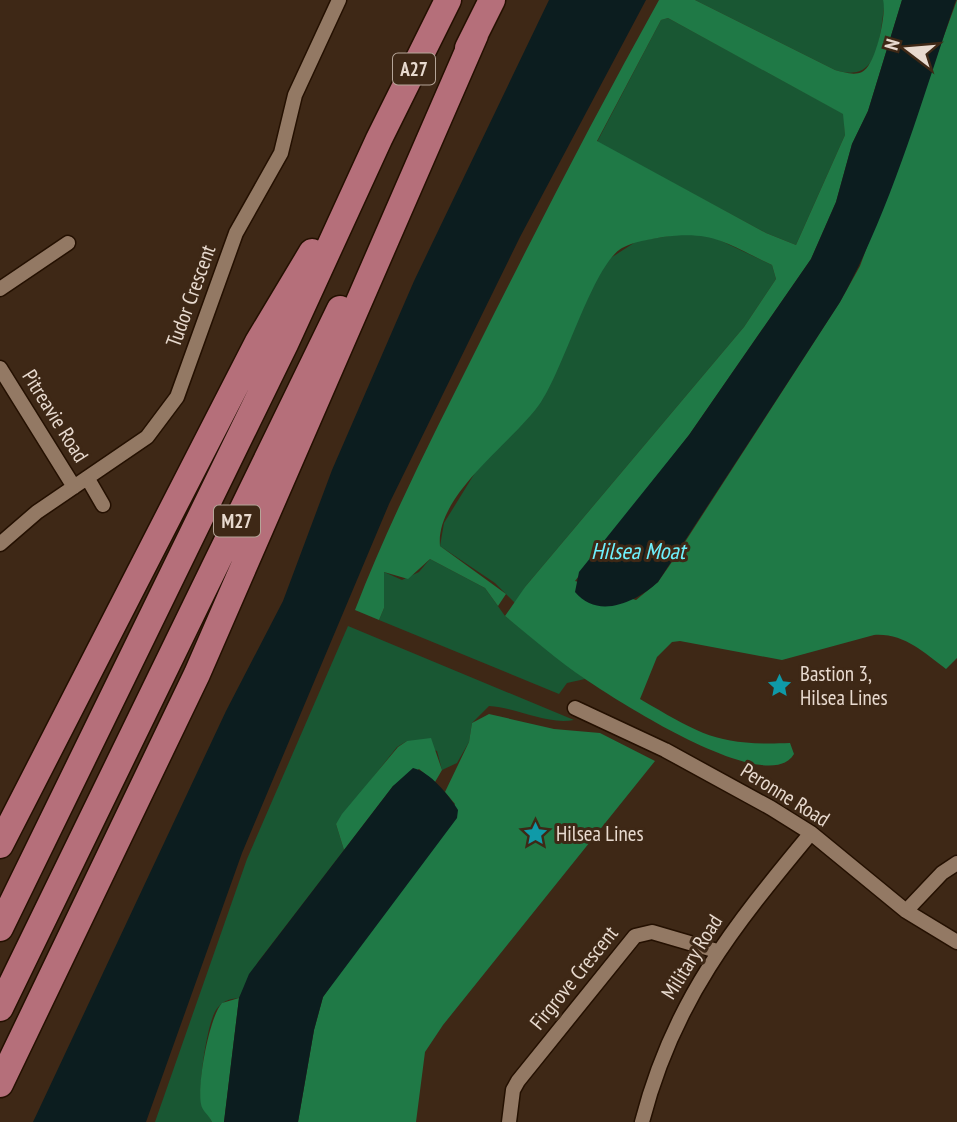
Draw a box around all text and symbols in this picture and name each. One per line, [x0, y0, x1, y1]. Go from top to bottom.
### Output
north arrow [873, 14, 943, 84]
text: N [879, 36, 905, 53]
road number: A27 [393, 54, 435, 85]
street label: Tudor Crescent [160, 241, 222, 351]
street label: Pitreavie Road [16, 364, 95, 467]
road number: M27 [214, 506, 260, 536]
water label: Hilsea Moat [591, 536, 688, 565]
place label: Bastion 3, Hilsea Lines [800, 660, 888, 711]
place icon: Bastion 3, Hilsea Lines [766, 672, 794, 700]
street label: Peronne Road [736, 757, 835, 832]
place icon: Hilsea Lines [522, 820, 550, 848]
place label: Hilsea Lines [556, 820, 644, 847]
street label: Military Road [655, 909, 728, 1004]
street label: Firgrove Crescent [524, 920, 624, 1035]

